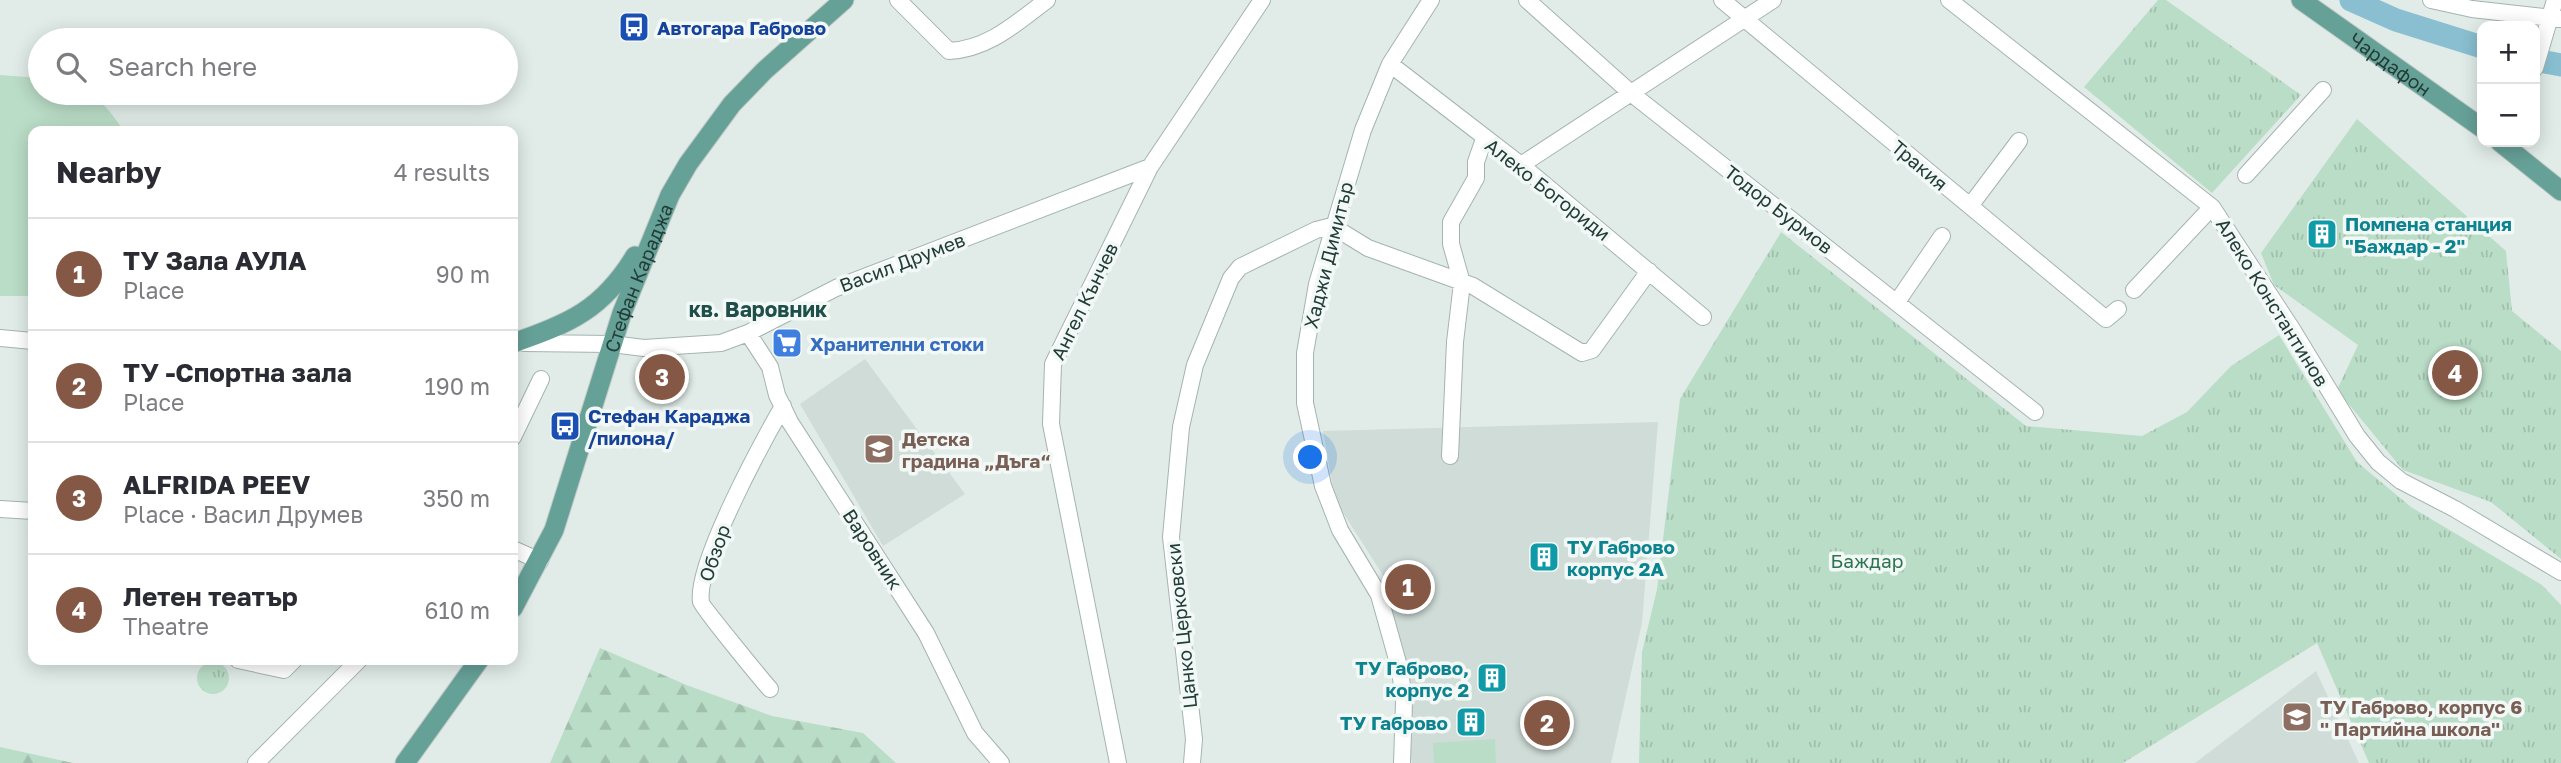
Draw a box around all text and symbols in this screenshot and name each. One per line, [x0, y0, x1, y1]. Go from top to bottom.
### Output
bus stop icon: Автогара Габрово [617, 10, 651, 44]
place label: Автогара Габрово [657, 16, 826, 39]
map controls [2477, 21, 2540, 147]
button: + [2477, 21, 2540, 84]
street label: Чардафон [2346, 27, 2436, 100]
search box [28, 28, 518, 105]
icon: search [52, 48, 90, 86]
text: Search here [108, 51, 257, 82]
button: − [2477, 84, 2540, 147]
street label: Алеко Богориди [1481, 133, 1615, 245]
street label: Тракия [1887, 135, 1953, 195]
text: Nearby [56, 154, 161, 190]
text: 4 results [394, 158, 490, 186]
street label: Тодор Бурмов [1720, 160, 1838, 258]
street label: Хаджи Димитър [1299, 179, 1357, 331]
street label: Стефан Караджа [599, 200, 677, 355]
place label: Помпена станция "Баждар - 2" [2345, 212, 2512, 257]
street label: Алеко Константинов [2212, 214, 2334, 390]
building icon: Помпена станция "Баждар - 2" [2305, 217, 2339, 251]
street label: Васил Друмев [836, 228, 968, 296]
street label: Ангел Кънчев [1046, 239, 1122, 363]
text: ТУ Зала АУЛА [123, 245, 306, 276]
text: 1 [73, 260, 85, 288]
text: 90 m [436, 260, 490, 288]
text: Place [123, 276, 184, 304]
district label: кв. Варовник [689, 296, 827, 322]
supermarket icon: Хранителни стоки [770, 326, 804, 360]
place label: Хранителни стоки [810, 332, 984, 355]
pin: 4 [2432, 347, 2478, 399]
pin: 3 [639, 351, 685, 403]
text: ТУ -Спортна зала [123, 357, 352, 388]
text: 2 [72, 372, 86, 400]
text: 190 m [425, 372, 490, 400]
text: Place [123, 388, 184, 416]
place label: Стефан Караджа /пилона/ [588, 404, 750, 449]
bus stop icon: Стефан Караджа /пилона/ [548, 409, 582, 443]
place label: Детска градина „Дъга“ [902, 427, 1051, 472]
school or university icon: Детска градина „Дъга“ [862, 432, 896, 466]
your location [1293, 440, 1327, 474]
text: ALFRIDA PEEV [123, 469, 310, 500]
text: 3 [72, 484, 86, 512]
text: 350 m [423, 484, 490, 512]
text: Place · Васил Друмев [123, 500, 363, 528]
street label: Варовник [838, 504, 908, 594]
street label: Обзор [694, 522, 734, 584]
place label: ТУ Габрово корпус 2А [1567, 535, 1675, 580]
building icon: ТУ Габрово корпус 2А [1527, 540, 1561, 574]
street label: Цанко Церковски [1161, 542, 1201, 710]
park label: Баждар [1831, 549, 1903, 572]
pin: 1 [1385, 561, 1431, 613]
text: Летен театър [123, 581, 298, 612]
text: 4 [72, 596, 86, 624]
text: 610 m [425, 596, 490, 624]
text: Theatre [123, 612, 209, 640]
place label: ТУ Габрово, корпус 2 [1355, 656, 1469, 701]
building icon: ТУ Габрово, корпус 2 [1475, 661, 1509, 695]
place label: ТУ Габрово, корпус 6 '' Партийна школа'' [2320, 695, 2522, 740]
pin: 2 [1524, 697, 1570, 749]
school or university icon: ТУ Габрово, корпус 6 '' Партийна школа'' [2280, 700, 2314, 734]
building icon: ТУ Габрово [1454, 705, 1488, 739]
place label: ТУ Габрово [1340, 711, 1448, 734]

